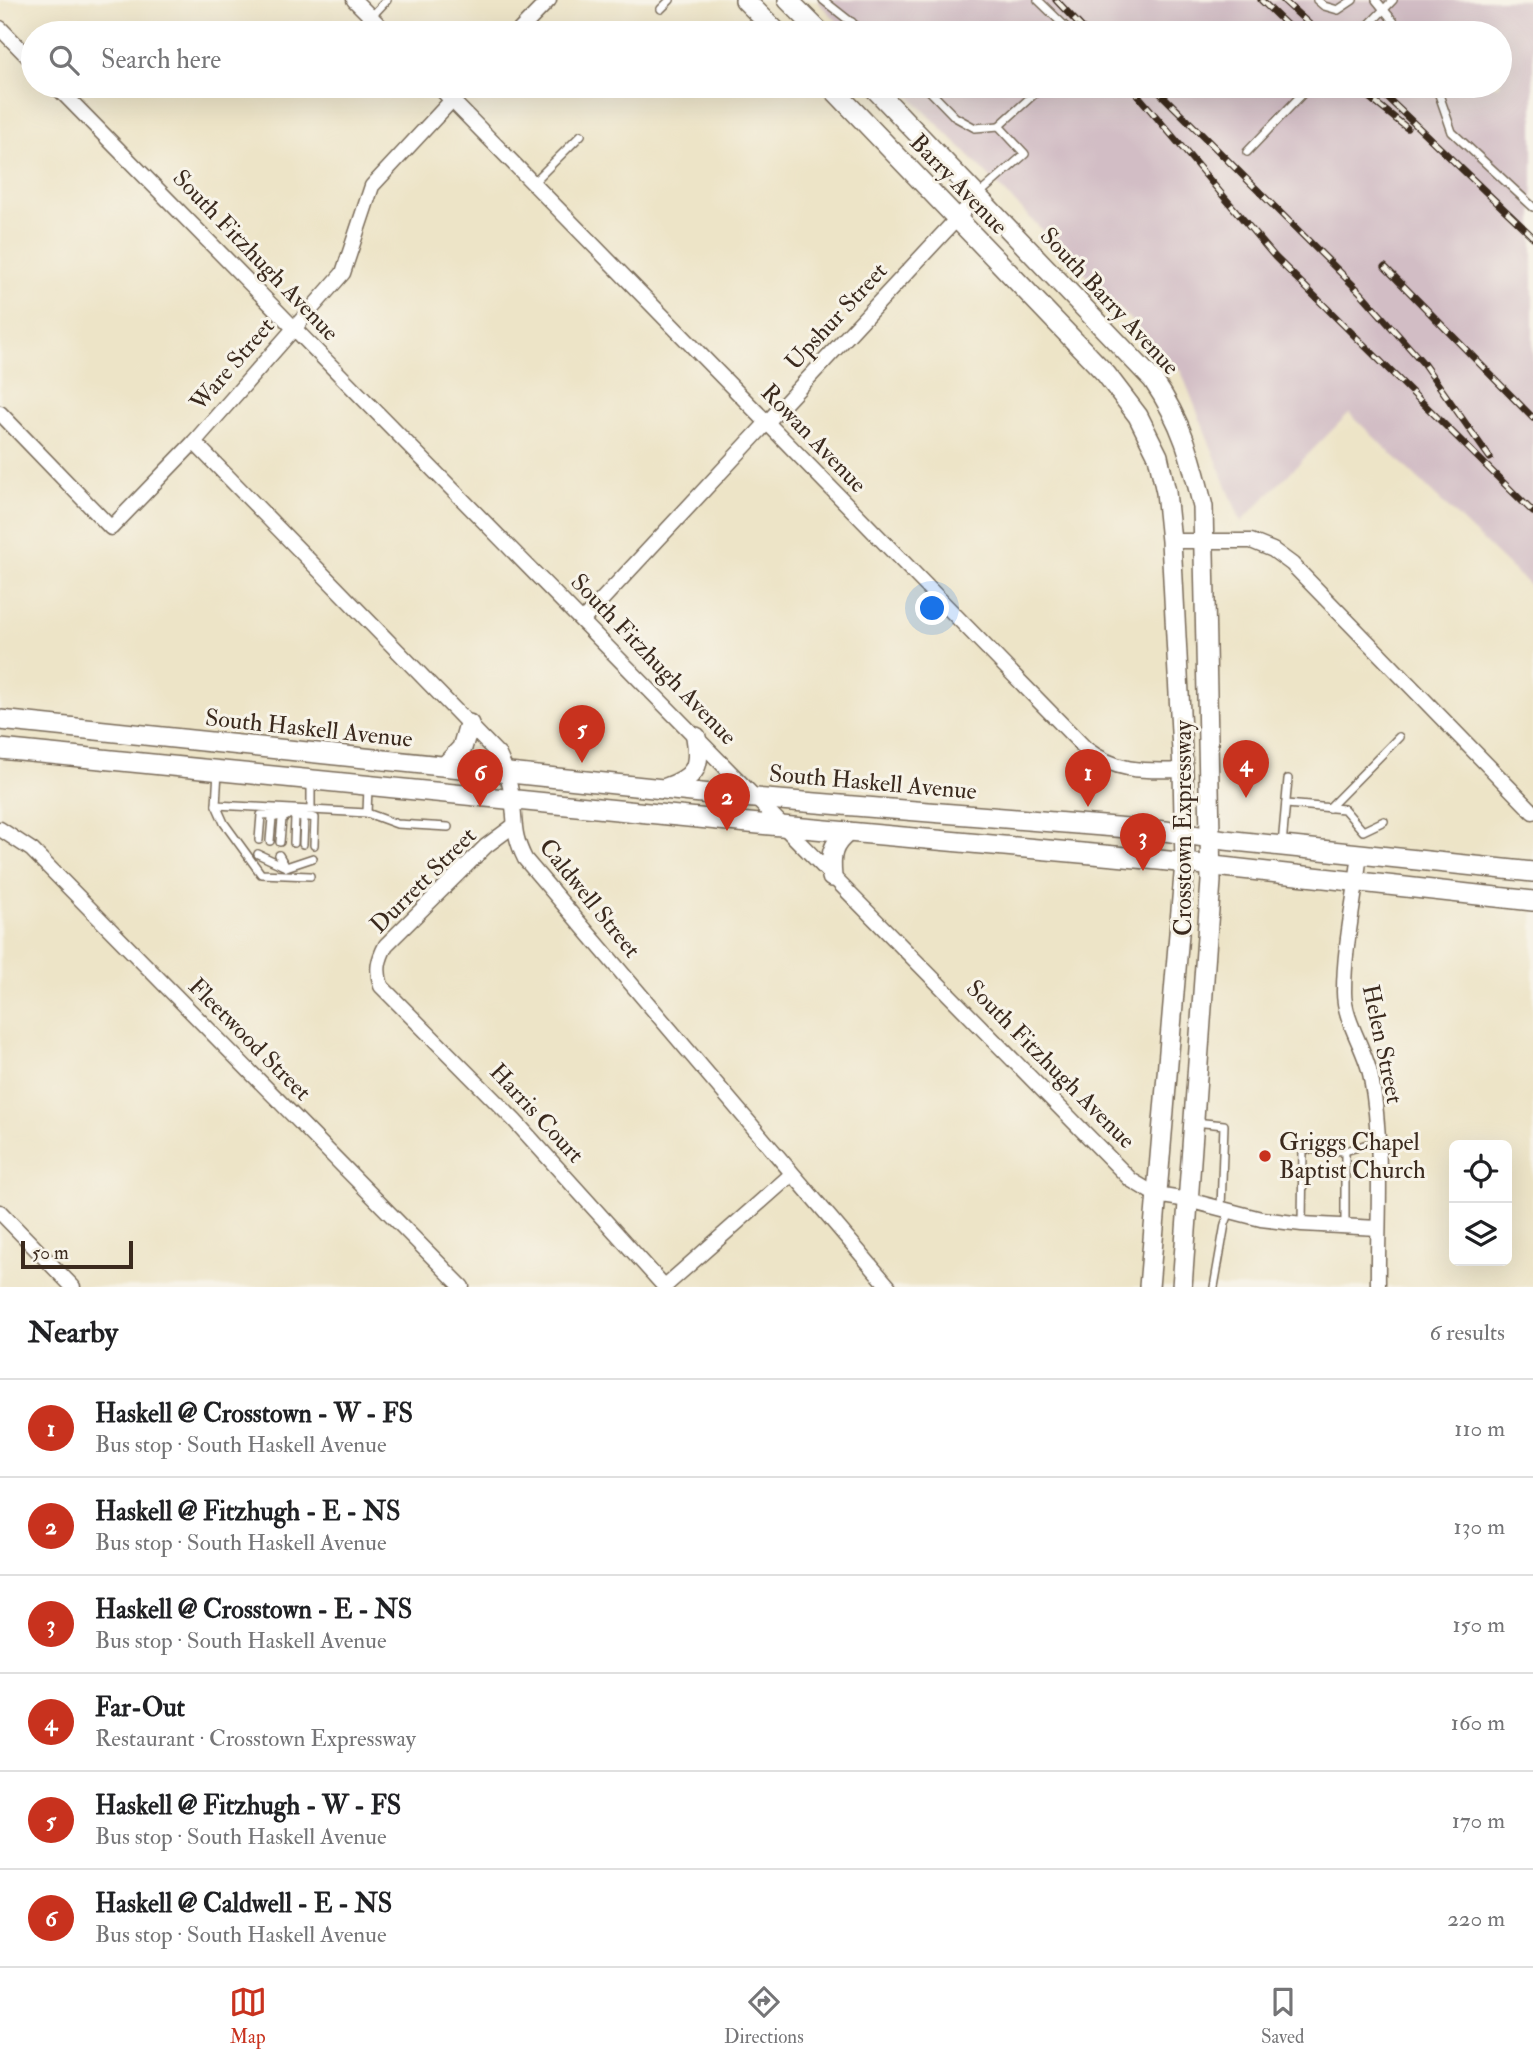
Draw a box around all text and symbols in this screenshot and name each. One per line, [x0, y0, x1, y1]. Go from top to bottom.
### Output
search box [21, 21, 1512, 98]
icon: search [45, 41, 83, 79]
text: Search here [101, 44, 221, 76]
street label: Barry Avenue [903, 127, 1014, 241]
street label: South Fitzhugh Avenue [166, 163, 346, 348]
street label: South Barry Avenue [1033, 221, 1186, 382]
street label: Upshur Street [778, 256, 894, 377]
street label: Ware Street [183, 311, 282, 418]
street label: Rowan Avenue [754, 377, 873, 499]
street label: South Fitzhugh Avenue [564, 567, 744, 752]
your location [915, 591, 949, 625]
street label: South Haskell Avenue [204, 702, 414, 755]
pin: 5 [559, 705, 605, 763]
street label: Crosstown Expressway [1168, 720, 1199, 936]
pin: 4 [1223, 740, 1269, 798]
pin: 6 [457, 749, 503, 807]
pin: 1 [1065, 749, 1111, 807]
street label: South Haskell Avenue [768, 758, 978, 807]
pin: 2 [704, 773, 750, 831]
pin: 3 [1120, 813, 1166, 871]
street label: Durrett Street [364, 820, 483, 940]
street label: Caldwell Street [532, 832, 647, 965]
street label: Fleetwood Street [182, 971, 318, 1108]
street label: South Fitzhugh Avenue [959, 973, 1142, 1156]
street label: Helen Street [1355, 982, 1410, 1107]
street label: Harris Court [483, 1057, 591, 1170]
place label: Griggs Chapel Baptist Church [1279, 1127, 1426, 1186]
map controls [1449, 1140, 1512, 1266]
button: locate [1449, 1140, 1512, 1203]
marker: Griggs Chapel Baptist Church [1257, 1148, 1273, 1164]
button: layers [1449, 1203, 1512, 1266]
scale bar [21, 1238, 133, 1270]
text: 50 m [32, 1241, 69, 1265]
text: Nearby [28, 1314, 118, 1351]
text: 6 results [1430, 1318, 1505, 1347]
text: Haskell @ Crosstown - W - FS [95, 1398, 413, 1430]
text: 1 [47, 1414, 55, 1443]
text: 110 m [1454, 1414, 1505, 1443]
text: Bus stop · South Haskell Avenue [95, 1430, 387, 1459]
text: Haskell @ Fitzhugh - E - NS [95, 1496, 401, 1528]
text: 2 [45, 1512, 57, 1541]
text: 130 m [1453, 1512, 1505, 1541]
text: Bus stop · South Haskell Avenue [95, 1528, 387, 1557]
text: Haskell @ Crosstown - E - NS [95, 1594, 412, 1626]
text: 3 [47, 1610, 55, 1639]
text: 150 m [1452, 1610, 1505, 1639]
text: Bus stop · South Haskell Avenue [95, 1626, 387, 1655]
text: Far-Out [95, 1692, 185, 1724]
text: 4 [45, 1708, 57, 1737]
text: 160 m [1451, 1708, 1505, 1737]
text: Restaurant · Crosstown Expressway [95, 1724, 416, 1753]
text: Haskell @ Fitzhugh - W - FS [95, 1790, 401, 1822]
text: 5 [46, 1806, 56, 1835]
text: 170 m [1452, 1806, 1505, 1835]
text: Bus stop · South Haskell Avenue [95, 1822, 387, 1851]
text: Haskell @ Caldwell - E - NS [95, 1888, 392, 1920]
text: 6 [45, 1904, 57, 1933]
text: 220 m [1447, 1904, 1505, 1933]
text: Bus stop · South Haskell Avenue [95, 1920, 387, 1949]
tab: Map [229, 1983, 267, 2049]
tab: Directions [724, 1983, 804, 2049]
tab: Saved [1261, 1983, 1304, 2049]

